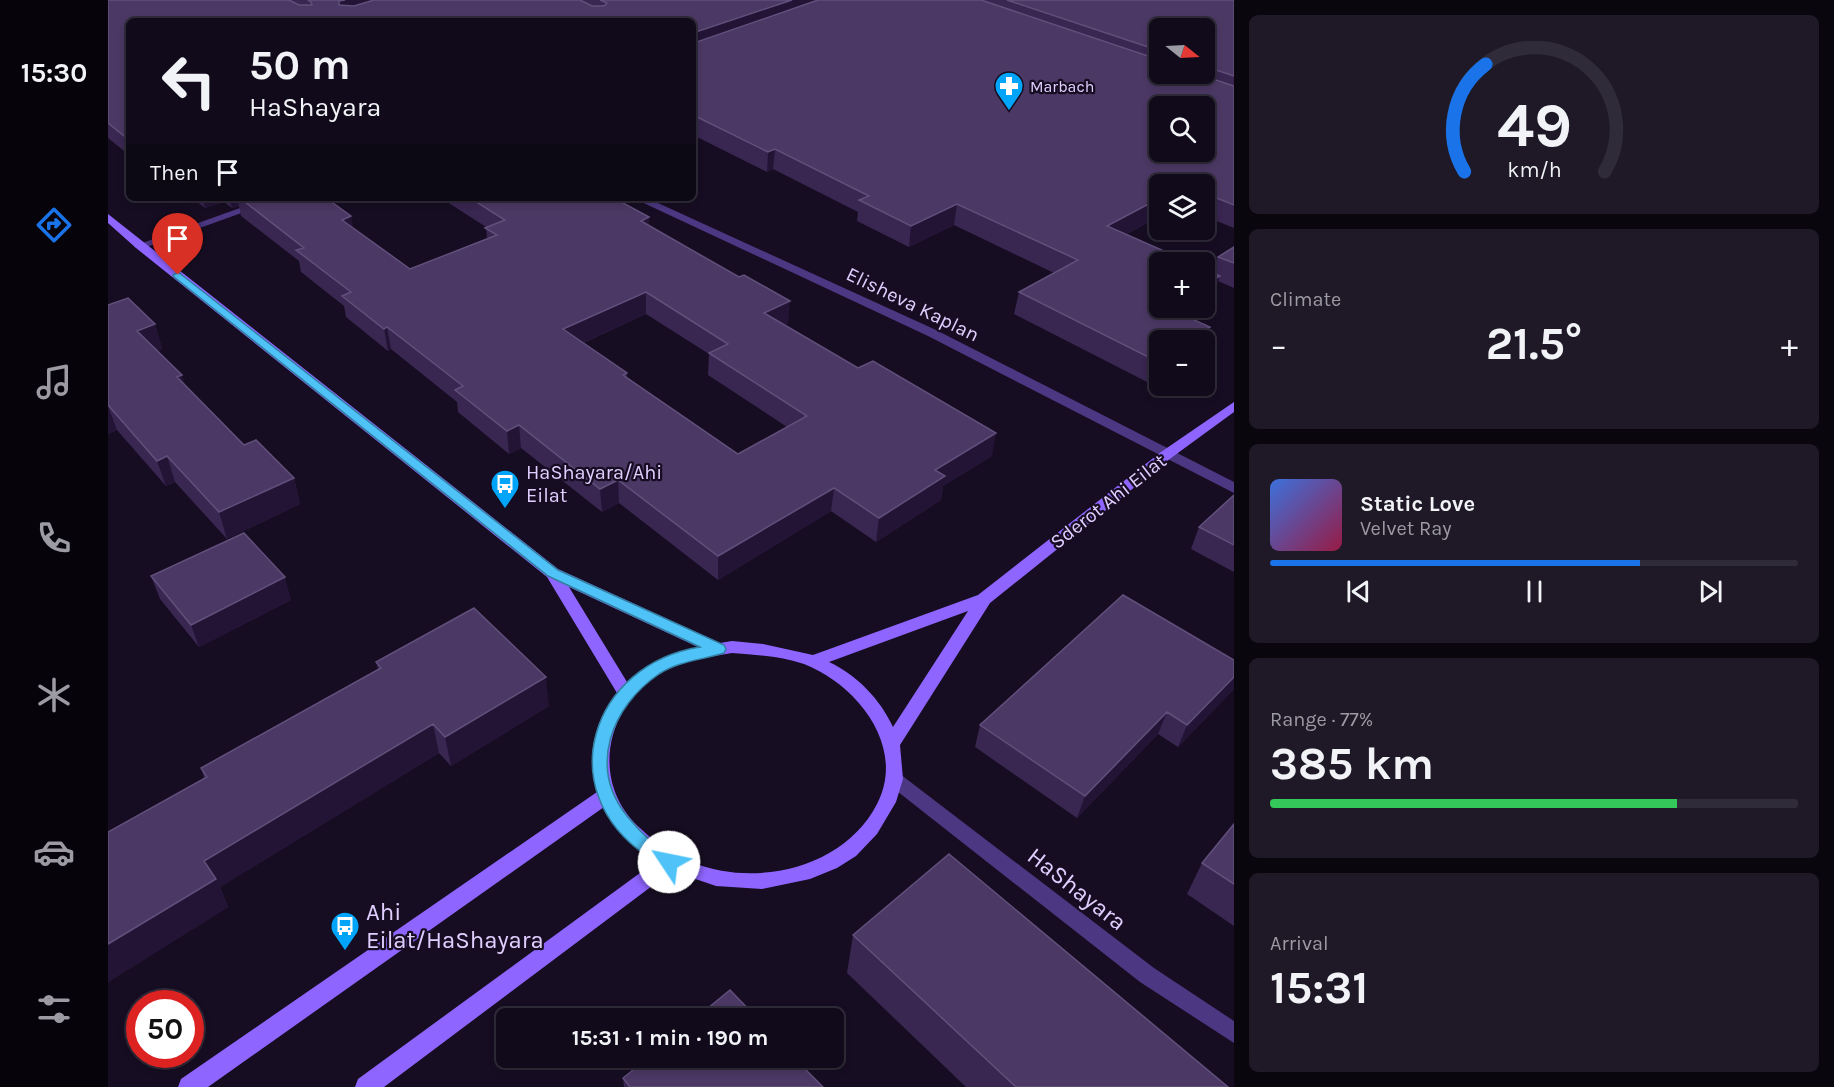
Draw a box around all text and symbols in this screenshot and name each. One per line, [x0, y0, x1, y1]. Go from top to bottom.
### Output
north arrow [1149, 18, 1215, 84]
map controls [1149, 18, 1215, 396]
text: 50 m [249, 40, 351, 90]
icon: left [150, 42, 228, 120]
text: 15:30 [21, 57, 87, 89]
pharmacy icon: Marbach [993, 70, 1025, 112]
place label: Marbach [1030, 77, 1094, 96]
text: 49 [1496, 89, 1572, 162]
text: HaShayara [249, 91, 381, 123]
button: search [1149, 96, 1215, 162]
icon: arrive [211, 156, 244, 189]
text: km/h [1507, 157, 1561, 182]
text: Then [150, 160, 199, 186]
button: layers [1149, 174, 1215, 240]
icon: directions [33, 204, 75, 246]
pin [152, 213, 203, 275]
icon: arrive [161, 222, 194, 255]
button: + [1149, 252, 1215, 318]
street label: Elisheva Kaplan [843, 262, 983, 347]
text: Climate [1270, 288, 1341, 311]
text: 21.5° [1486, 318, 1582, 370]
text: − [1270, 326, 1287, 364]
text: + [1781, 326, 1798, 364]
button: − [1149, 330, 1215, 396]
icon: music [33, 361, 75, 403]
street label: Sderot Ahi Eilat [1046, 449, 1171, 554]
place label: HaShayara/Ahi Eilat [526, 461, 662, 507]
bus stop icon: HaShayara/Ahi Eilat [489, 468, 521, 510]
text: Static Love [1360, 491, 1475, 517]
icon: phone [33, 517, 75, 559]
text: Velvet Ray [1360, 517, 1452, 540]
icon: previous [1342, 575, 1375, 608]
icon: pause [1518, 575, 1551, 608]
icon: next [1694, 575, 1727, 608]
icon: climate [33, 674, 75, 716]
text: Range · 77% [1270, 708, 1373, 731]
text: 385 km [1270, 738, 1434, 790]
position arrow [637, 830, 701, 894]
icon: car [33, 831, 75, 873]
street label: HaShayara [1022, 842, 1132, 936]
place label: Ahi Eilat/HaShayara [366, 898, 544, 954]
bus stop icon: Ahi Eilat/HaShayara [329, 910, 361, 952]
text: Arrival [1270, 932, 1329, 955]
text: 15:31 [1270, 962, 1368, 1014]
icon: filters [33, 988, 75, 1030]
speed limit sign: 50 [126, 990, 204, 1068]
text: 15:31 · 1 min · 190 m [572, 1025, 768, 1051]

